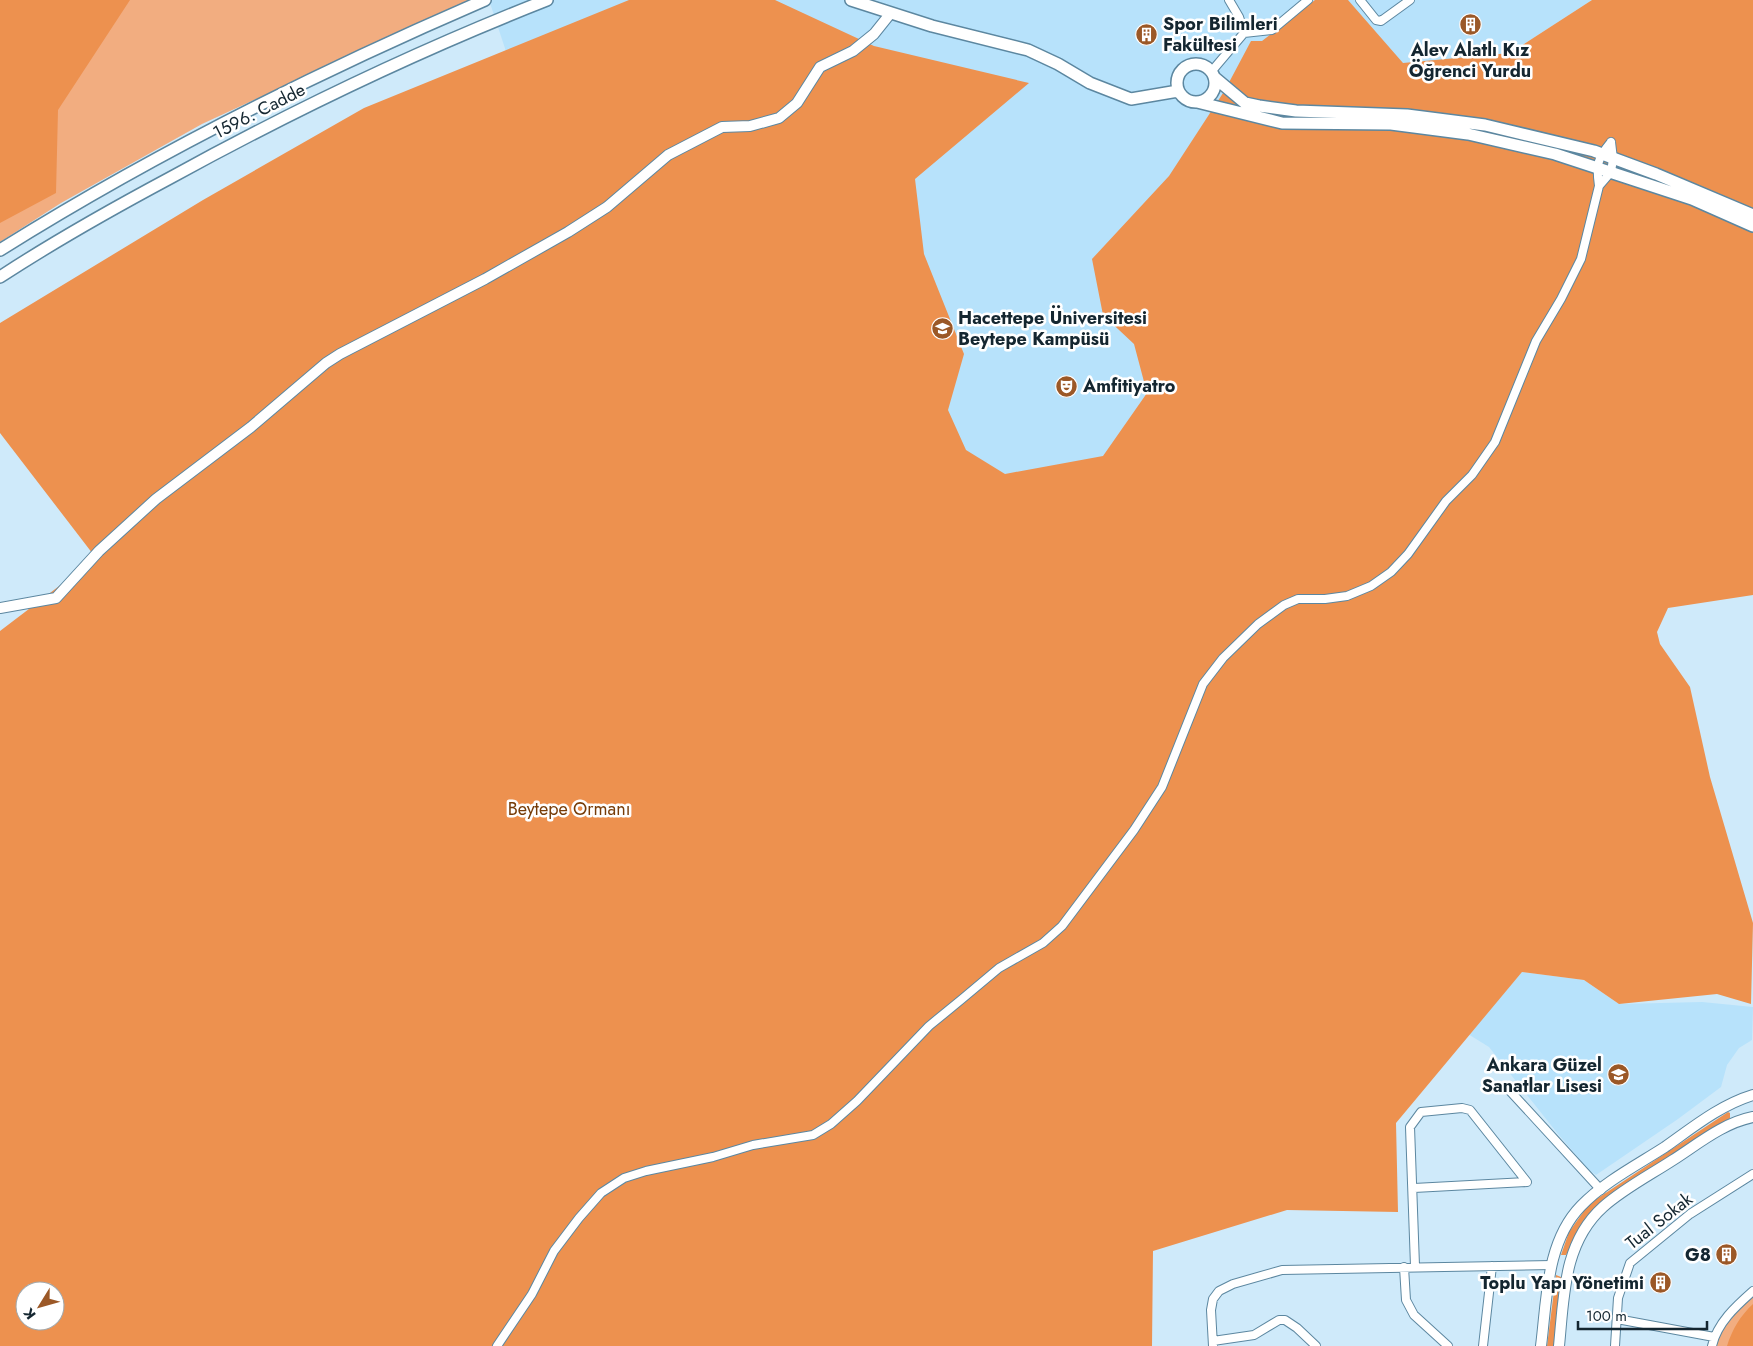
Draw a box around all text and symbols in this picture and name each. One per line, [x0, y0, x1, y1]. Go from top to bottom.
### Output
place label: Spor Bilimleri Fakültesi [1163, 11, 1278, 58]
building icon: Alev Alatlı Kız Öğrenci Yurdu [1458, 13, 1482, 37]
building icon: Spor Bilimleri Fakültesi [1135, 22, 1159, 46]
place label: Alev Alatlı Kız Öğrenci Yurdu [1409, 37, 1531, 84]
street label: 1596. Cadde [208, 77, 310, 145]
place label: Hacettepe Üniversitesi Beytepe Kampüsü [958, 305, 1147, 352]
school or university icon: Hacettepe Üniversitesi Beytepe Kampüsü [930, 316, 954, 340]
place label: Amfitiyatro [1082, 373, 1176, 399]
theatre icon: Amfitiyatro [1055, 374, 1079, 398]
park label: Beytepe Ormanı [508, 796, 630, 822]
place label: Ankara Güzel Sanatlar Lisesi [1482, 1052, 1602, 1099]
school or university icon: Ankara Güzel Sanatlar Lisesi [1606, 1063, 1630, 1087]
street label: Tual Sokak [1620, 1186, 1698, 1255]
place label: G8 [1685, 1242, 1711, 1268]
building icon: G8 [1715, 1243, 1739, 1267]
place label: Toplu Yapı Yönetimi [1480, 1270, 1644, 1296]
building icon: Toplu Yapı Yönetimi [1648, 1271, 1672, 1295]
north arrow [15, 1281, 65, 1331]
scale bar [1578, 1298, 1707, 1330]
text: K [19, 1304, 41, 1324]
text: 100 m [1586, 1305, 1627, 1327]

